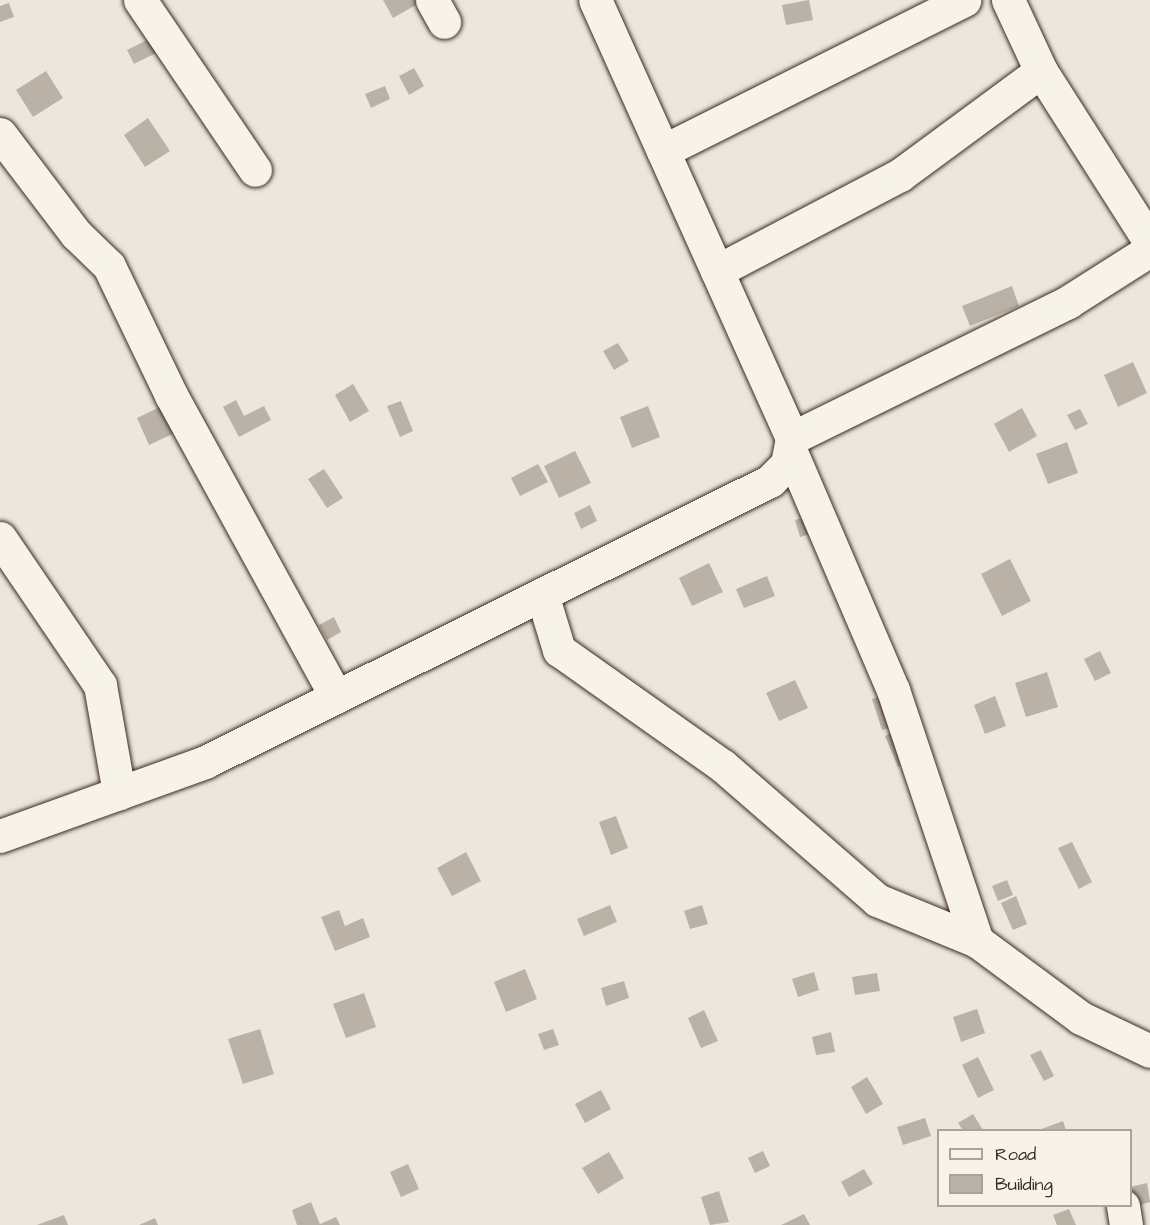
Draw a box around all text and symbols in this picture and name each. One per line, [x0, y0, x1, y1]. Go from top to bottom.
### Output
legend [937, 1129, 1132, 1207]
text: Road [995, 1142, 1036, 1167]
text: Building [995, 1172, 1053, 1197]

